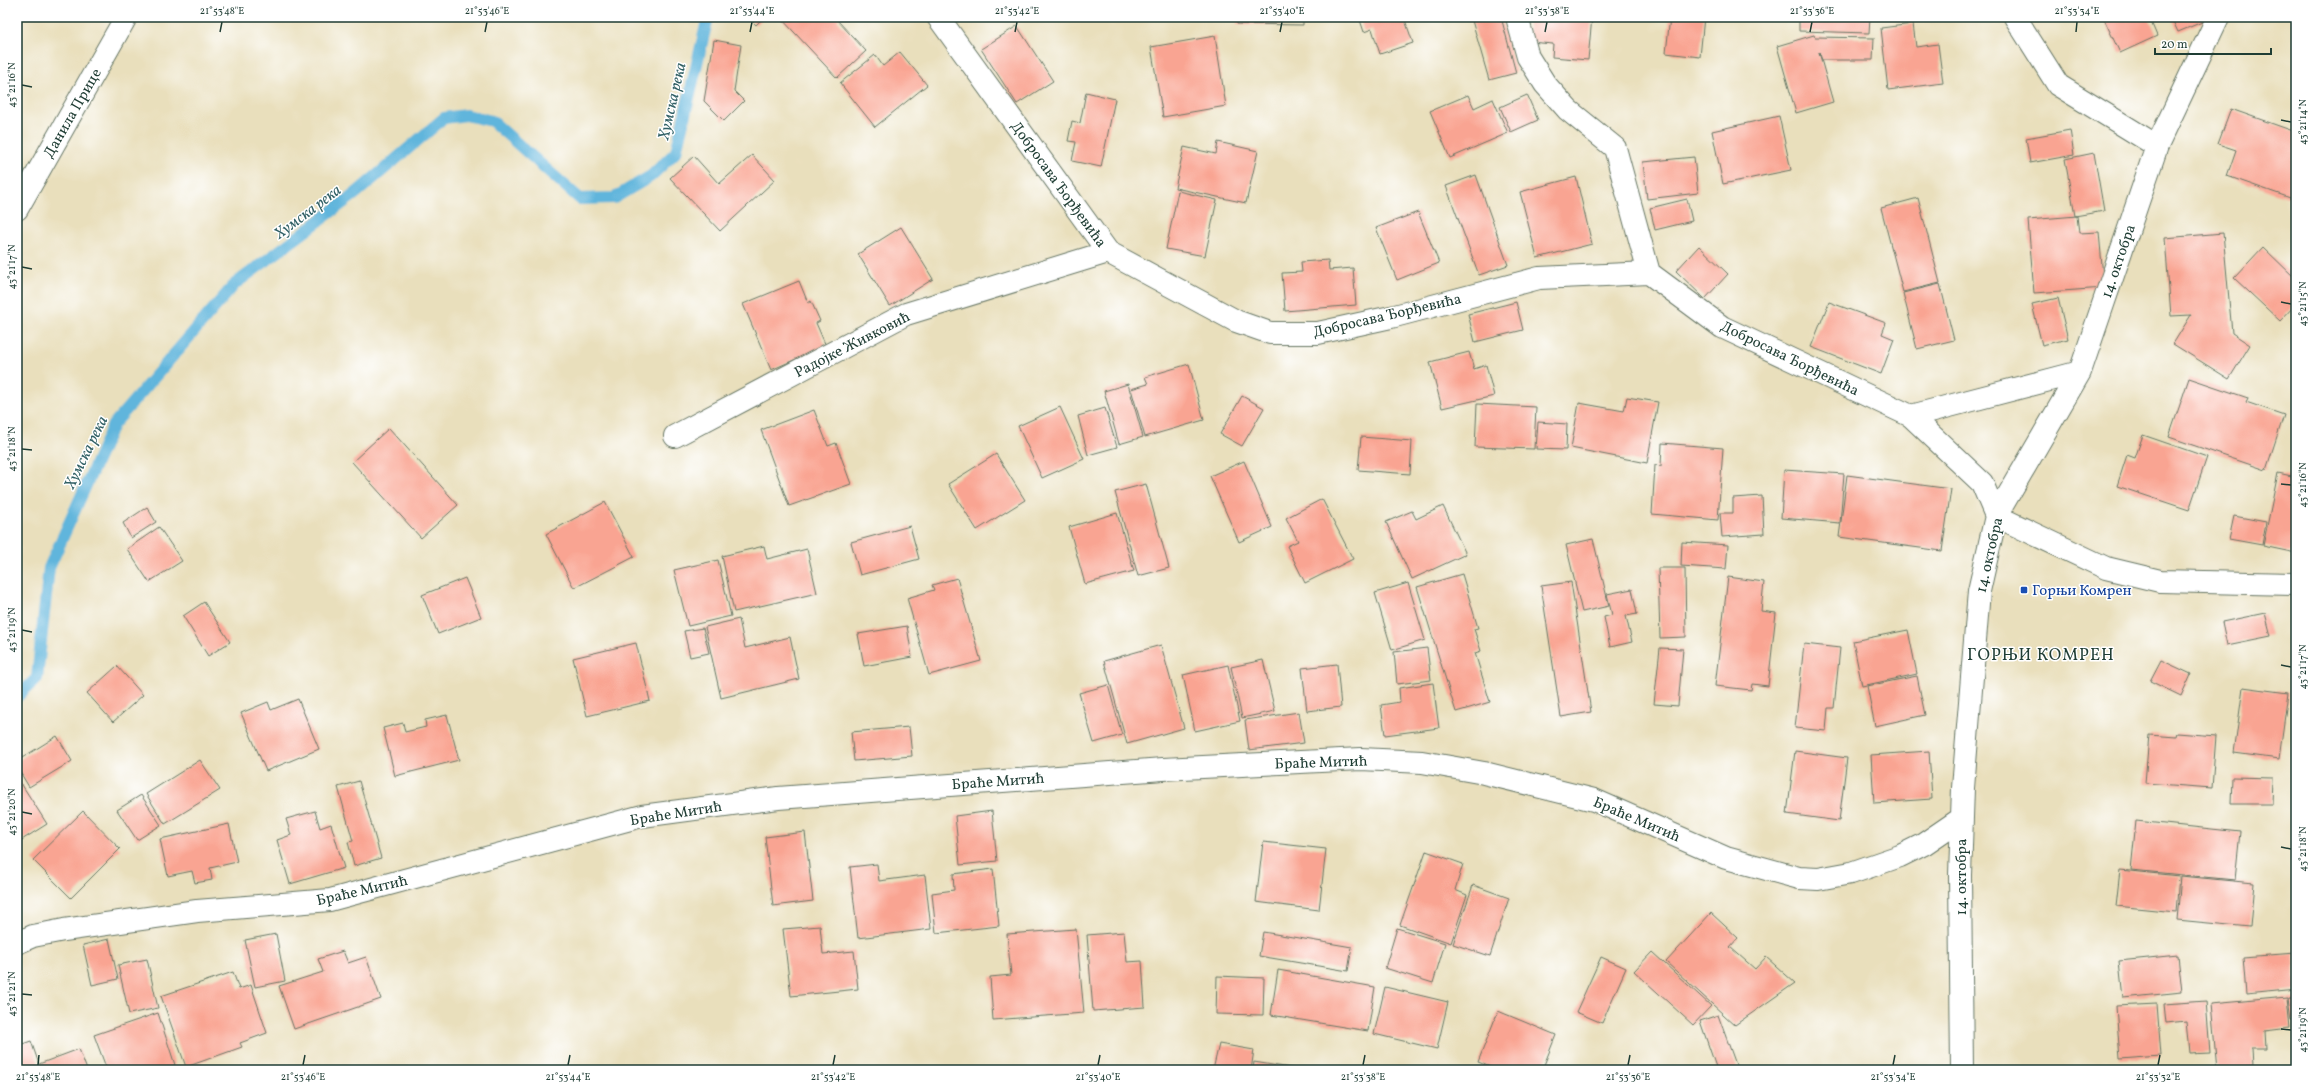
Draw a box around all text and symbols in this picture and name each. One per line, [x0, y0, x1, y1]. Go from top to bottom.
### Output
text: 21°53'48"E [200, 4, 244, 18]
text: 21°53'46"E [465, 4, 509, 18]
text: 21°53'44"E [729, 4, 775, 18]
text: 21°53'42"E [995, 4, 1039, 18]
text: 21°53'40"E [1259, 4, 1305, 18]
text: 21°53'38"E [1525, 4, 1569, 18]
text: 21°53'36"E [1790, 4, 1834, 18]
text: 21°53'34"E [2054, 4, 2100, 18]
scale bar [2155, 30, 2271, 56]
text: 20 m [2161, 37, 2188, 53]
water label: Хумска река [653, 60, 693, 143]
text: 43°21'16"N [5, 62, 19, 108]
street label: Данила Прице [39, 65, 108, 163]
text: 43°21'14"N [2296, 98, 2310, 145]
street label: Добросава Ђорђевића [1005, 117, 1111, 252]
water label: Хумска река [269, 180, 347, 246]
street label: 14. октобра [2097, 222, 2142, 301]
text: 43°21'17"N [5, 244, 19, 290]
text: 43°21'15"N [2296, 281, 2310, 327]
street label: Добросава Ђорђевића [1311, 289, 1464, 344]
street label: Радојке Живковић [791, 307, 914, 384]
street label: Добросава Ђорђевића [1717, 317, 1862, 402]
water label: Хумска река [59, 412, 114, 494]
text: 43°21'18"N [5, 426, 19, 472]
text: 43°21'16"N [2296, 462, 2310, 508]
street label: 14. октобра [1972, 516, 2009, 595]
place label: Горњи Комрен [2032, 581, 2132, 602]
marker: Горњи Комрен [2019, 585, 2029, 595]
text: 43°21'19"N [5, 607, 19, 653]
district label: ГОРЊИ КОМРЕН [1967, 644, 2115, 667]
text: 43°21'17"N [2296, 644, 2310, 690]
street label: Браће Митић [1274, 751, 1368, 776]
street label: Браће Митић [951, 769, 1045, 796]
text: 43°21'20"N [5, 788, 19, 836]
street label: Браће Митић [1590, 793, 1683, 848]
street label: Браће Митић [629, 797, 724, 832]
text: 43°21'18"N [2296, 826, 2310, 872]
street label: 14. октобра [1952, 839, 1973, 915]
street label: Браће Митић [315, 871, 410, 912]
text: 43°21'21"N [5, 971, 19, 1017]
text: 43°21'19"N [2296, 1007, 2310, 1053]
text: 21°53'48"E [16, 1070, 60, 1084]
text: 21°53'46"E [281, 1070, 325, 1084]
text: 21°53'44"E [545, 1070, 591, 1084]
text: 21°53'42"E [811, 1070, 855, 1084]
text: 21°53'40"E [1075, 1070, 1121, 1084]
text: 21°53'38"E [1341, 1070, 1385, 1084]
text: 21°53'36"E [1606, 1070, 1650, 1084]
text: 21°53'34"E [1870, 1070, 1916, 1084]
text: 21°53'32"E [2136, 1070, 2180, 1084]

